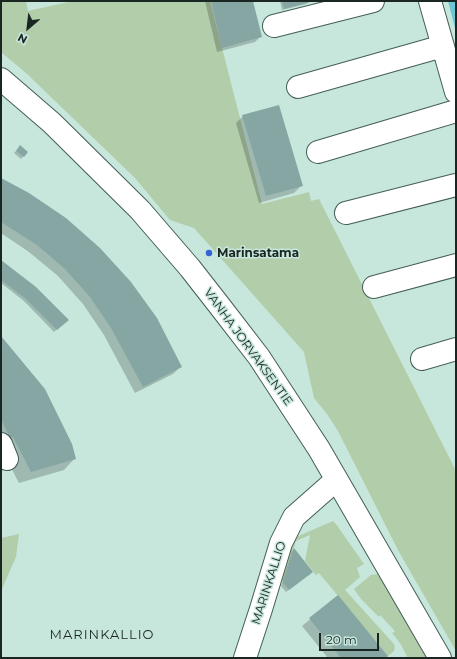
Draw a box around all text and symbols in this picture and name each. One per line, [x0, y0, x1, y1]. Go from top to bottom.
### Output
north arrow [8, 8, 48, 48]
text: N [15, 30, 30, 47]
place label: Marinsatama [217, 246, 299, 260]
marker: Marinsatama [204, 248, 214, 258]
street label: VANHA JORVAKSENTIE [201, 286, 295, 408]
street label: MARINKALLIO [249, 540, 289, 626]
scale bar [321, 625, 381, 651]
district label: MARINKALLIO [50, 627, 154, 643]
text: 20 m [326, 632, 357, 647]

